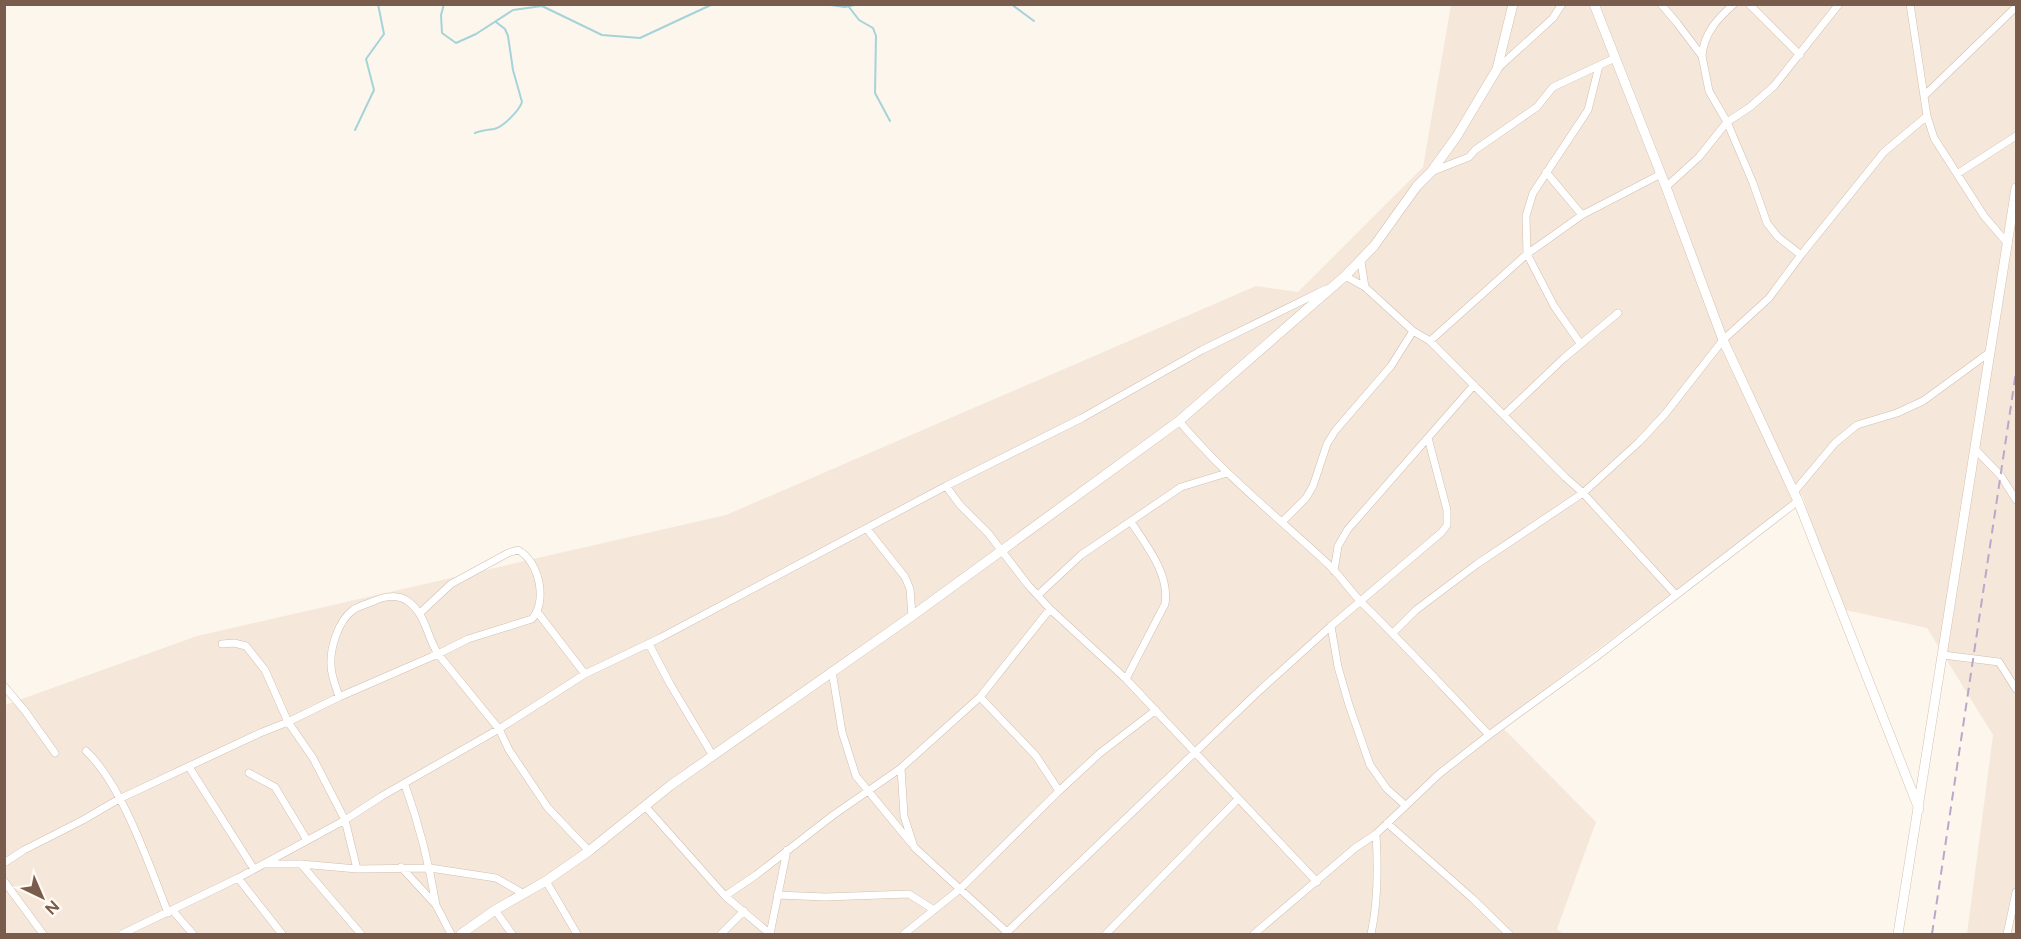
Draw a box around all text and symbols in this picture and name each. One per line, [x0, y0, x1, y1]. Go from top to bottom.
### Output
north arrow [12, 867, 72, 927]
text: N [41, 896, 63, 919]

